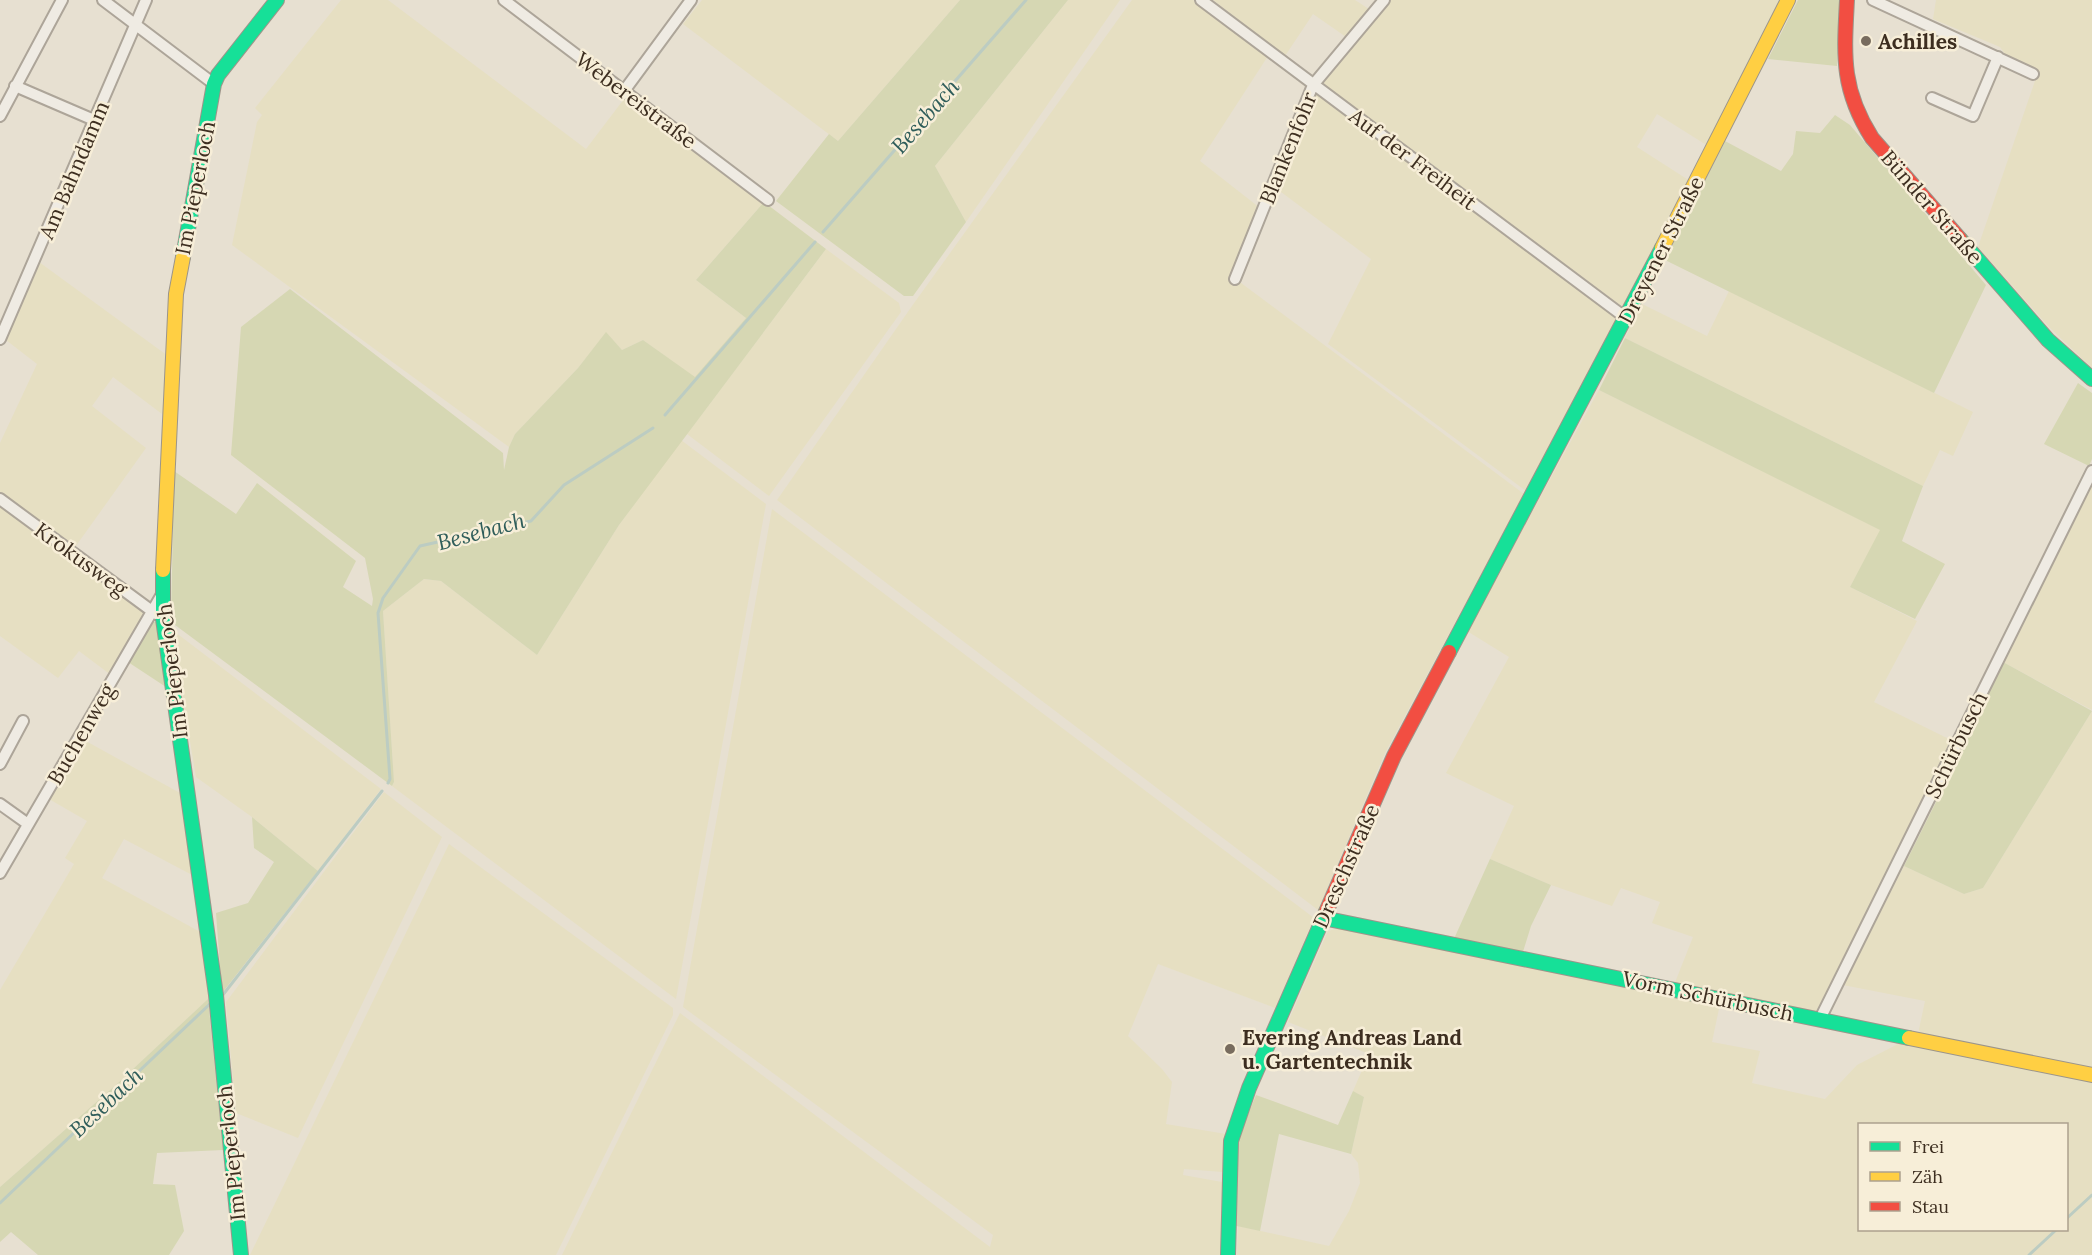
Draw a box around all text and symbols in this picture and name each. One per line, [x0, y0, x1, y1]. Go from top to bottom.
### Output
place label: Achilles [1878, 28, 1957, 55]
marker: Achilles [1859, 34, 1873, 48]
street label: Webereistraße [570, 46, 702, 154]
water label: Besebach [885, 72, 965, 159]
street label: Blankenfohr [1253, 88, 1323, 208]
street label: Am Bahndamm [32, 97, 115, 244]
street label: Auf der Freiheit [1343, 102, 1483, 216]
street label: Im Pieperloch [169, 119, 221, 257]
street label: Bünder Straße [1875, 144, 1989, 270]
street label: Dreyener Straße [1612, 172, 1710, 328]
water label: Besebach [434, 506, 529, 556]
street label: Krokusweg [29, 516, 133, 602]
street label: Im Pieperloch [150, 602, 194, 740]
street label: Buchenweg [41, 678, 121, 789]
street label: Schürbusch [1919, 687, 1993, 803]
street label: Dreschstraße [1307, 800, 1385, 932]
street label: Vorm Schürbusch [1619, 964, 1796, 1027]
place label: Evering Andreas Land u. Gartentechnik [1242, 1024, 1462, 1075]
marker: Evering Andreas Land u. Gartentechnik [1223, 1042, 1237, 1056]
water label: Besebach [63, 1061, 149, 1143]
street label: Im Pieperloch [210, 1084, 252, 1222]
legend [1858, 1123, 2068, 1231]
text: Frei [1912, 1135, 1944, 1158]
text: Zäh [1912, 1165, 1943, 1188]
text: Stau [1912, 1195, 1949, 1218]

